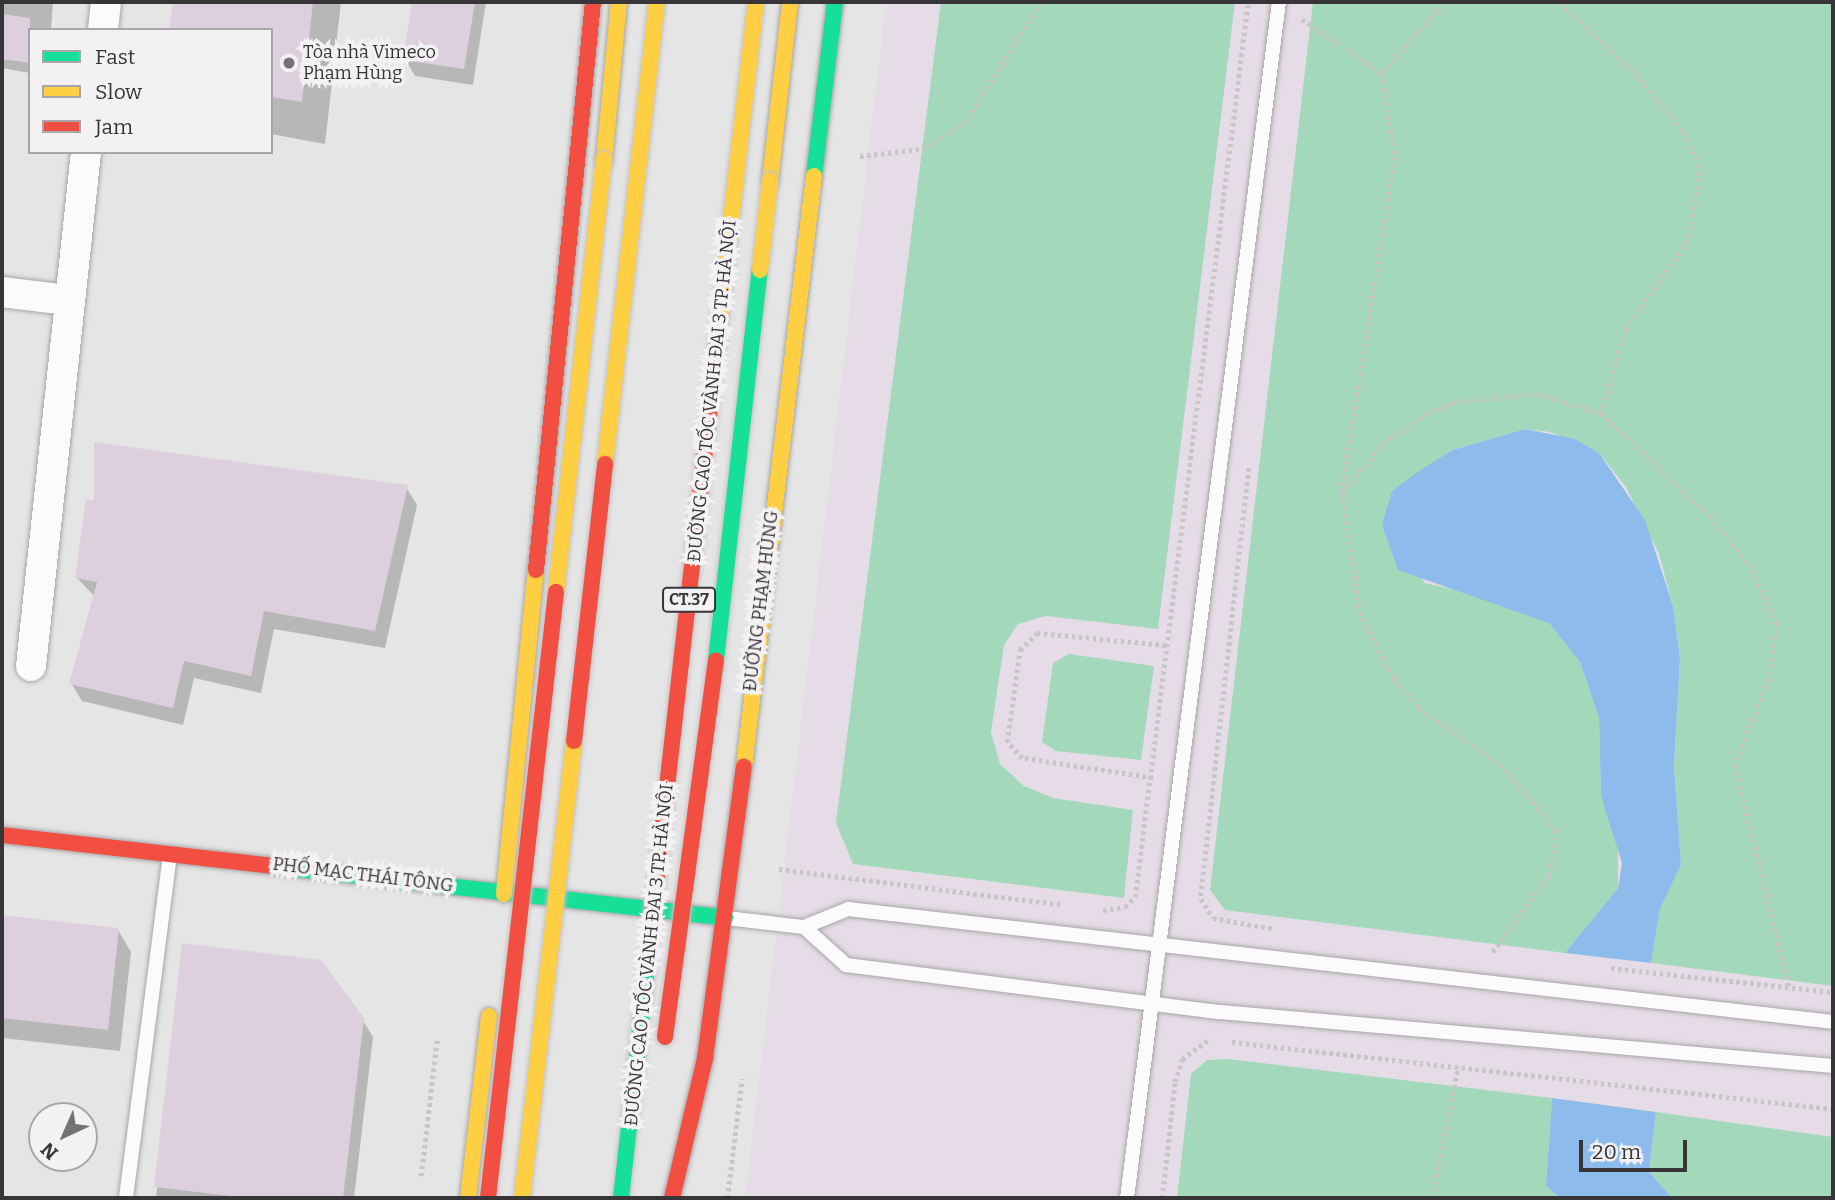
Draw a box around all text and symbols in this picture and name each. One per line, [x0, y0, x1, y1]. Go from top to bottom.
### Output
legend [28, 28, 273, 154]
place label: Tòa nhà Vimeco Phạm Hùng [303, 42, 436, 84]
text: Fast [95, 44, 135, 70]
marker: Tòa nhà Vimeco Phạm Hùng [281, 55, 297, 71]
text: Slow [95, 79, 142, 105]
text: Jam [95, 114, 133, 140]
street label: ĐƯỜNG CAO TỐC VÀNH ĐAI 3 TP. HÀ NỘI [683, 219, 741, 563]
street label: ĐƯỜNG PHẠM HÙNG [739, 509, 783, 693]
road number: CT.37 [661, 587, 717, 612]
street label: ĐƯỜNG CAO TỐC VÀNH ĐAI 3 TP. HÀ NỘI [620, 783, 678, 1127]
street label: PHỐ MẠC THÁI TÔNG [272, 853, 454, 897]
north arrow [28, 1102, 98, 1172]
scale bar [1583, 1126, 1692, 1170]
text: N [36, 1138, 63, 1164]
text: 20 m [1592, 1139, 1641, 1165]

